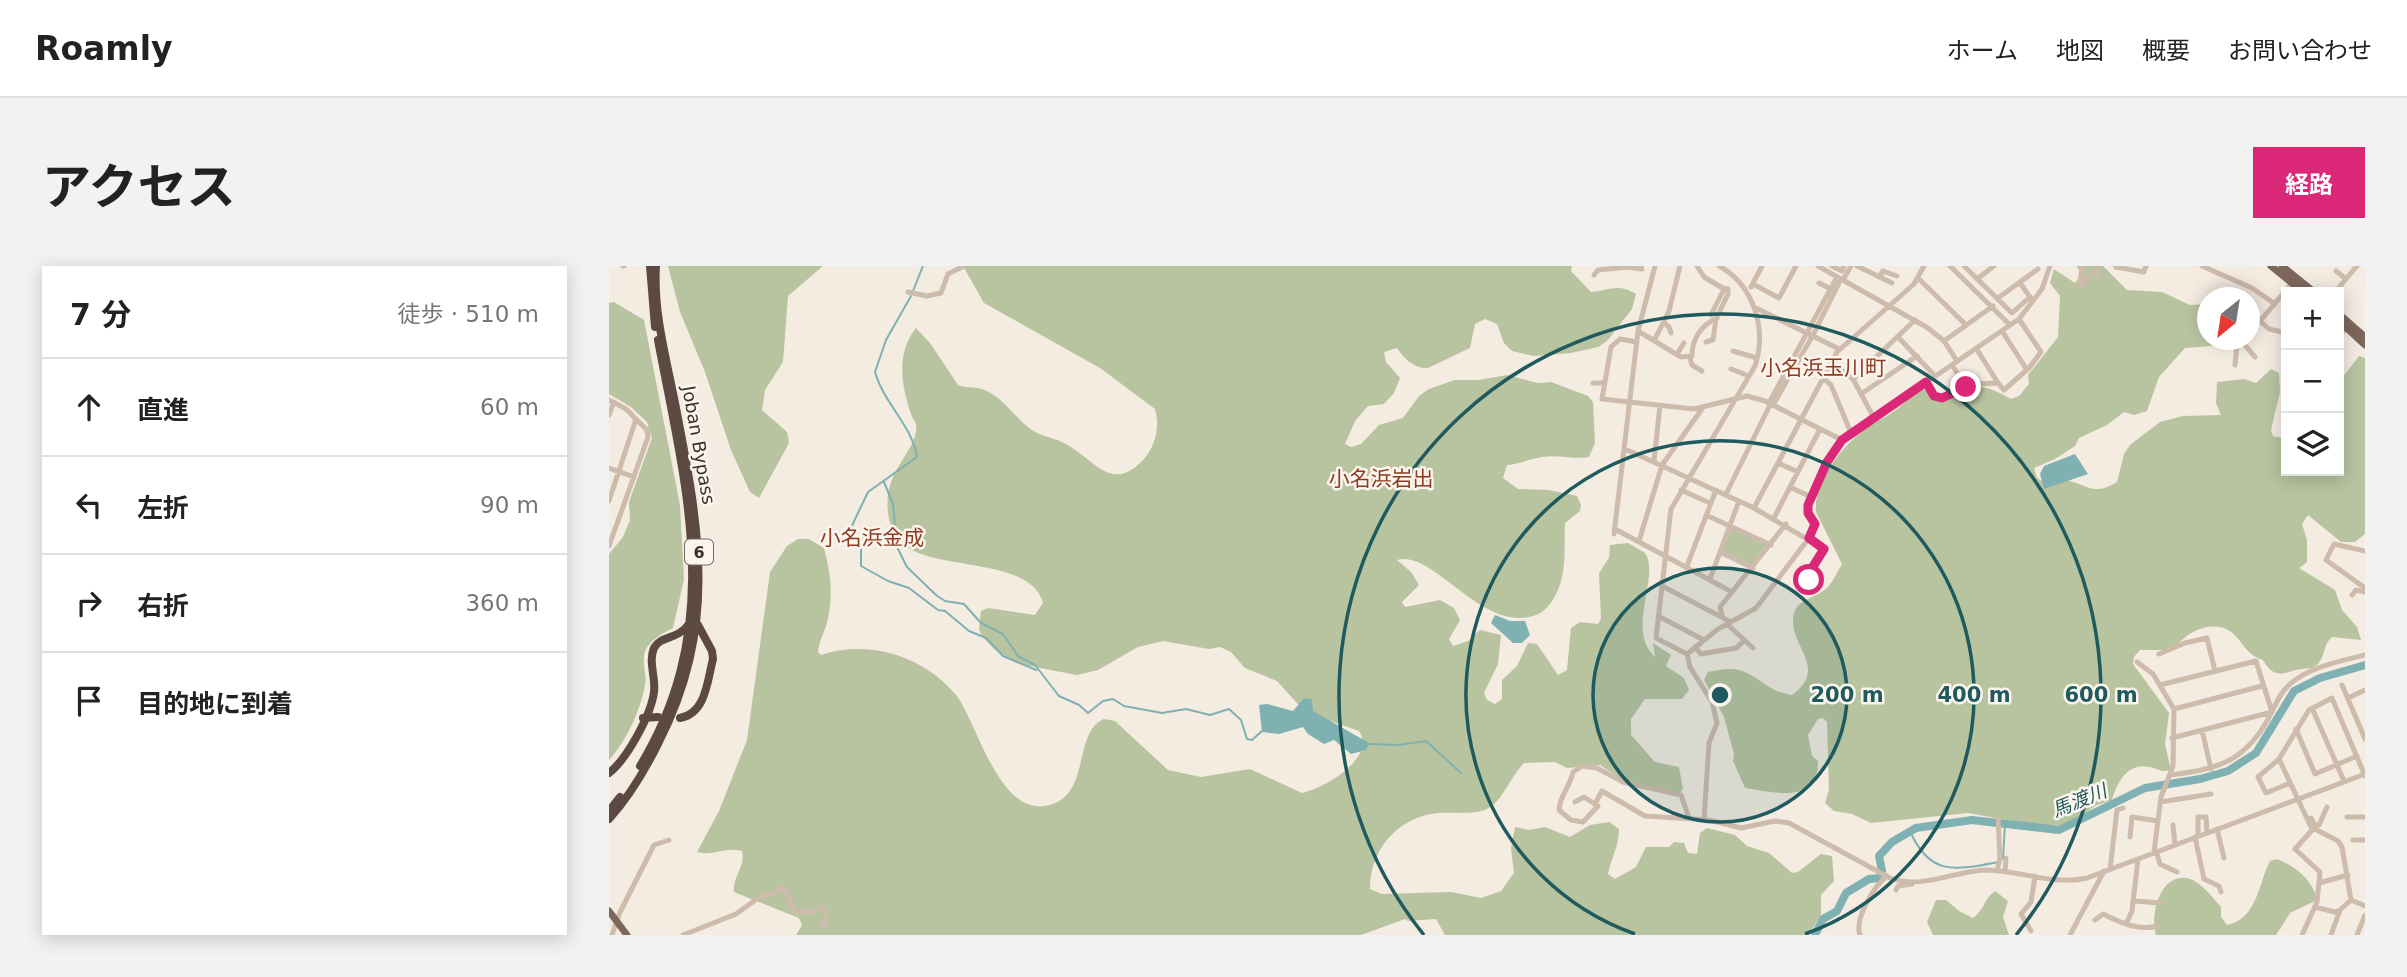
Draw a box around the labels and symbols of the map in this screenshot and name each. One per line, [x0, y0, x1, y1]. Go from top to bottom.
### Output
north arrow [2197, 287, 2260, 350]
district label: 小名浜玉川町 [1760, 356, 1886, 380]
route end [1950, 371, 1981, 402]
street label: Joban Bypass [678, 383, 720, 506]
district label: 小名浜岩出 [1329, 467, 1434, 491]
district label: 小名浜金成 [820, 526, 925, 550]
road number: 6 [685, 540, 713, 564]
route start [1793, 564, 1824, 595]
centre of rings [1708, 683, 1732, 707]
text: 200 m [1810, 683, 1884, 707]
text: 400 m [1937, 683, 2011, 707]
text: 600 m [2064, 683, 2138, 707]
water label: 馬渡川 [2048, 778, 2111, 821]

